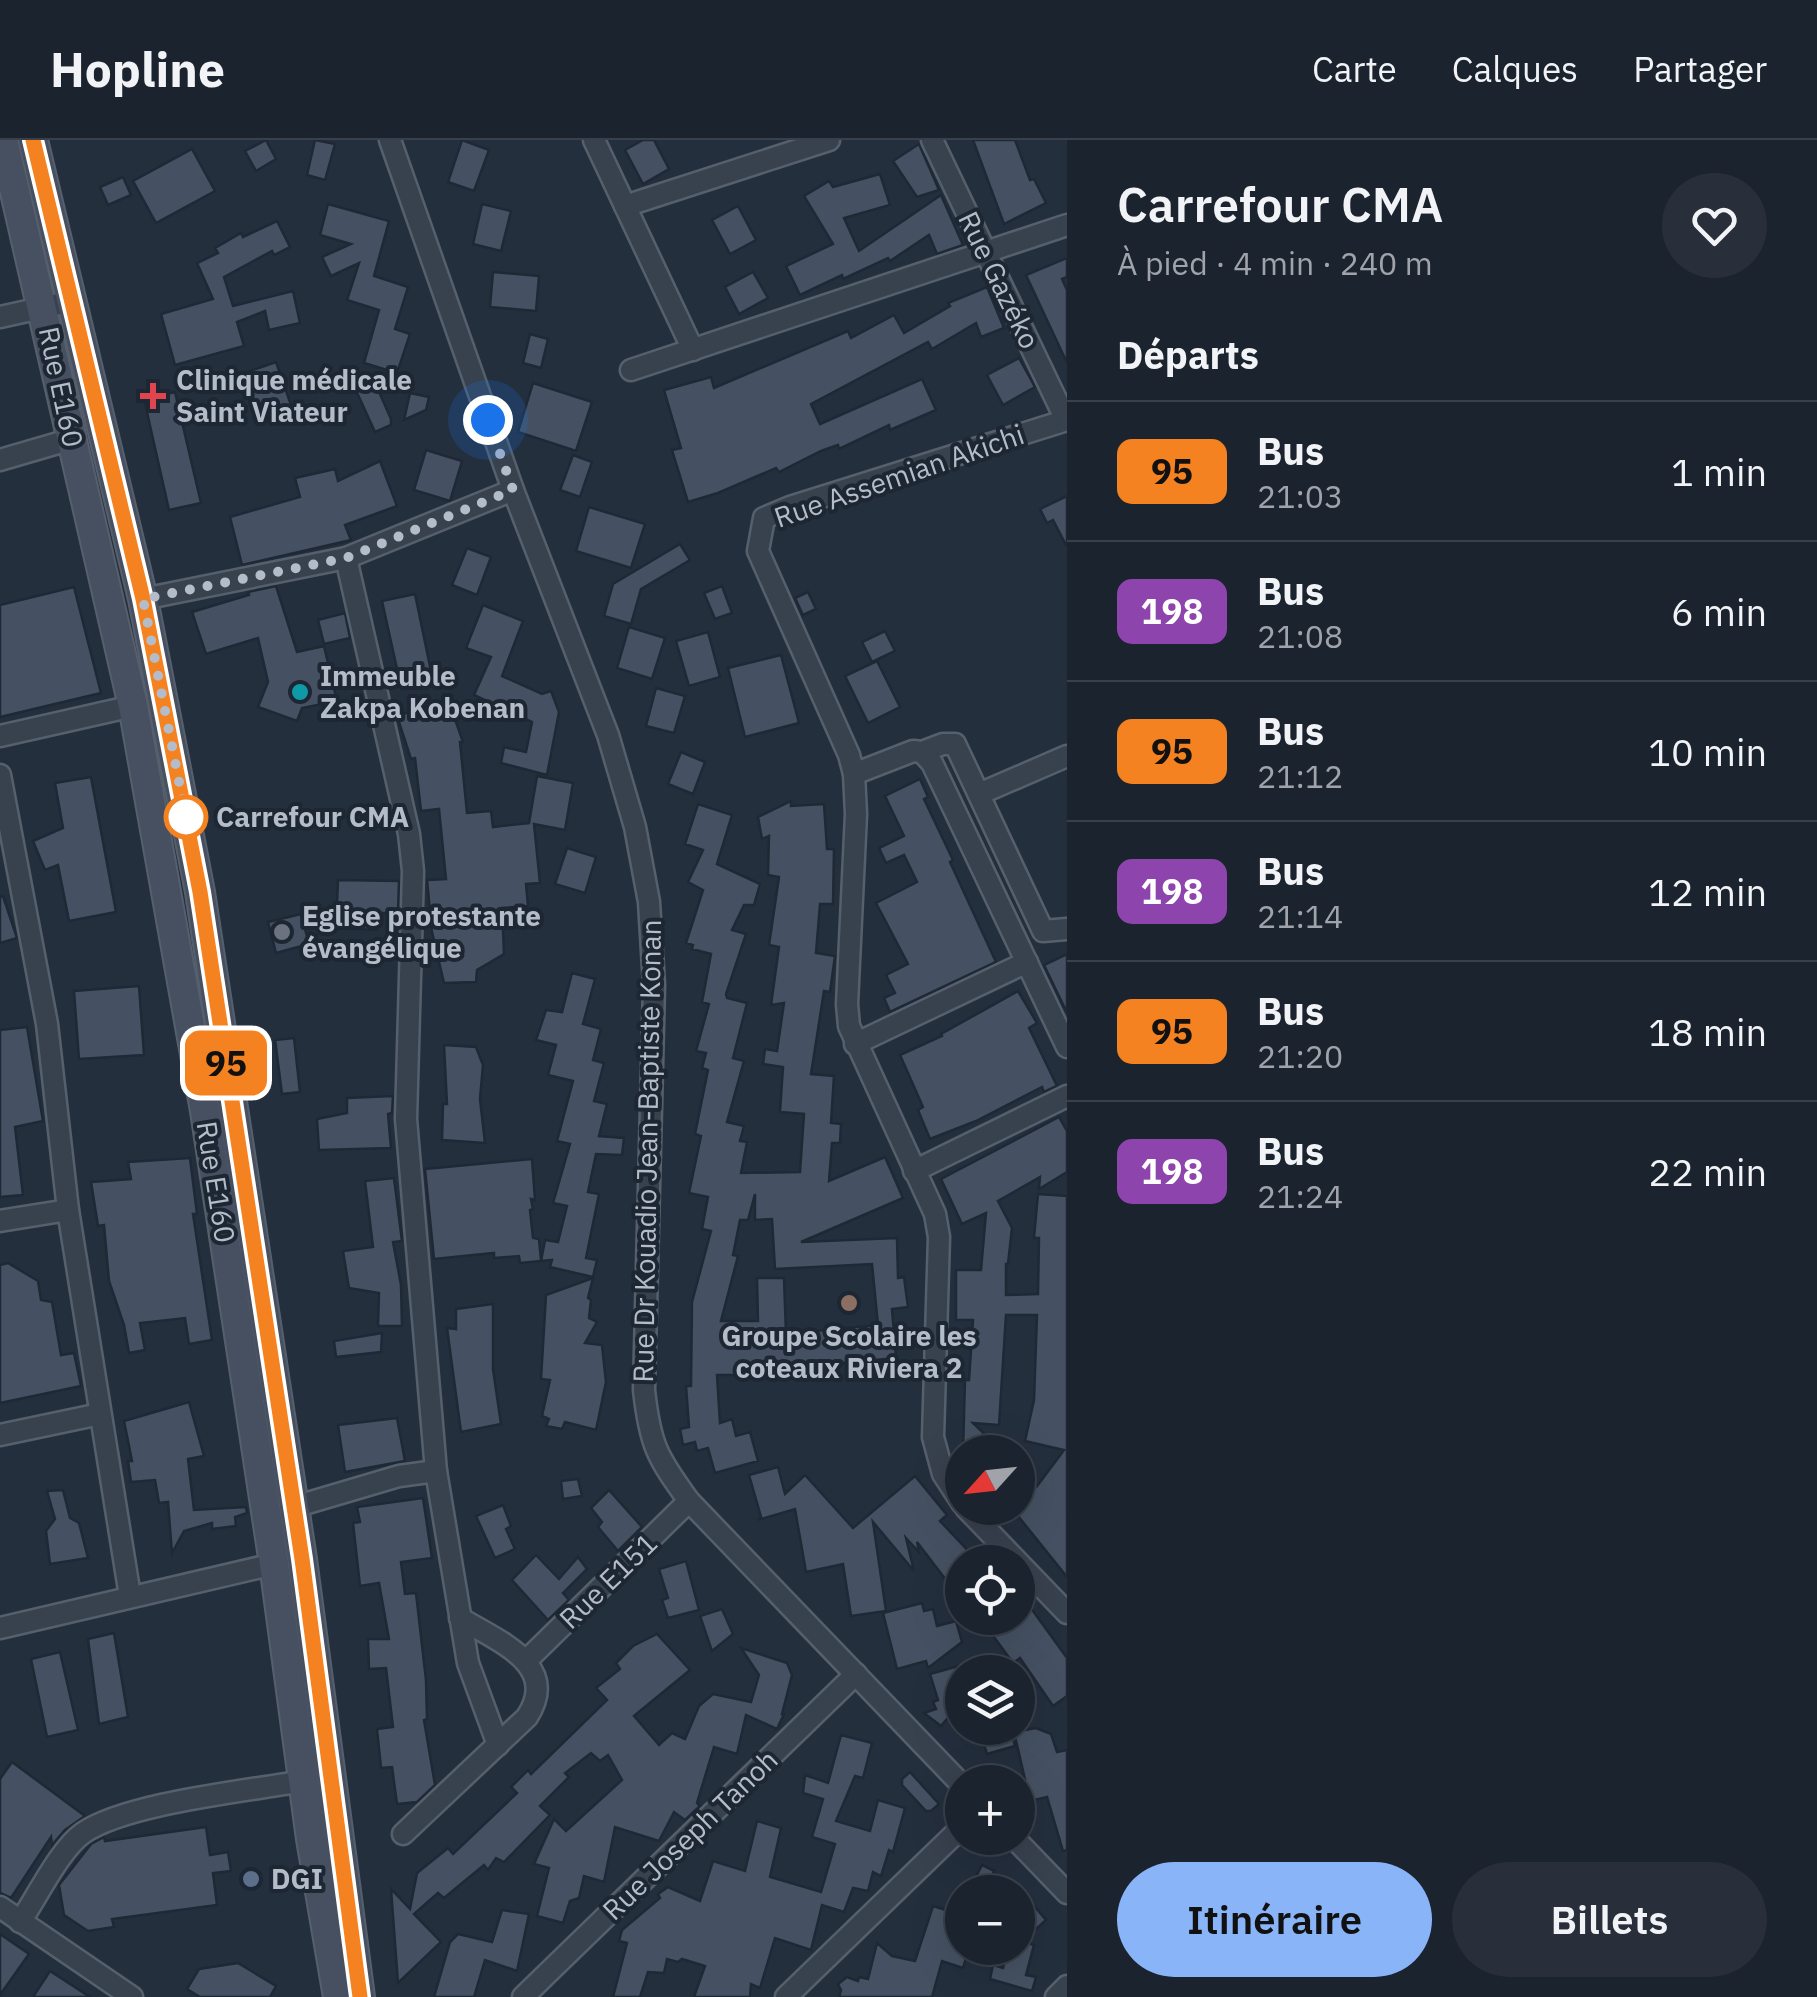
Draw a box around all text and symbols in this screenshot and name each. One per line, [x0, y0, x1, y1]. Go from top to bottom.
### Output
text: Hopline [50, 38, 225, 100]
text: Carte [1312, 46, 1397, 92]
text: Calques [1452, 46, 1578, 92]
text: Partager [1633, 46, 1767, 92]
text: Carrefour CMA [1117, 173, 1443, 235]
button: heart [1662, 173, 1767, 278]
street label: Rue Gazéko [950, 205, 1049, 355]
text: À pied · 4 min · 240 m [1117, 242, 1433, 284]
street label: Rue E160 [31, 323, 92, 451]
text: Départs [1117, 330, 1259, 379]
place label: Clinique médicale Saint Viateur [176, 361, 412, 430]
marker: Clinique médicale Saint Viateur [140, 383, 166, 409]
your location [463, 395, 513, 445]
street label: Rue Assemian Akichi [769, 415, 1029, 536]
text: Bus [1257, 426, 1324, 475]
text: 1 min [1671, 447, 1767, 496]
text: 95 [1151, 448, 1193, 494]
text: 21:03 [1257, 475, 1343, 517]
text: Bus [1257, 566, 1324, 615]
text: 6 min [1671, 587, 1767, 636]
text: 198 [1140, 588, 1204, 634]
text: 21:08 [1257, 615, 1343, 657]
place label: Immeuble Zakpa Kobenan [320, 657, 525, 726]
marker: Immeuble Zakpa Kobenan [289, 681, 311, 703]
text: Bus [1257, 706, 1324, 755]
text: 10 min [1648, 727, 1767, 776]
text: 95 [1151, 728, 1193, 774]
text: 21:12 [1257, 755, 1343, 797]
marker: Carrefour CMA [165, 796, 207, 838]
place label: Carrefour CMA [216, 798, 409, 835]
text: Bus [1257, 846, 1324, 895]
text: 12 min [1648, 867, 1767, 916]
text: 198 [1140, 868, 1204, 914]
text: 21:14 [1257, 895, 1343, 937]
place label: Eglise protestante évangélique [302, 897, 541, 966]
street label: Rue Dr Kouadio Jean-Baptiste Konan [624, 919, 669, 1383]
marker: Eglise protestante évangélique [271, 921, 293, 943]
text: Bus [1257, 986, 1324, 1035]
text: 18 min [1648, 1007, 1767, 1056]
text: 95 [1151, 1008, 1193, 1054]
line badge: 95 [181, 1030, 271, 1096]
text: 21:20 [1257, 1035, 1343, 1077]
text: 95 [205, 1040, 247, 1086]
street label: Rue E160 [189, 1119, 244, 1245]
text: Bus [1257, 1126, 1324, 1175]
text: 22 min [1648, 1147, 1767, 1196]
text: 198 [1140, 1148, 1204, 1194]
text: 21:24 [1257, 1175, 1343, 1217]
marker: Groupe Scolaire les coteaux Riviera 2 [838, 1292, 860, 1314]
place label: Groupe Scolaire les coteaux Riviera 2 [721, 1317, 977, 1386]
north arrow [945, 1435, 1035, 1525]
map controls [945, 1435, 1035, 1965]
street label: Rue E151 [551, 1525, 665, 1637]
button: locate [945, 1545, 1035, 1635]
button: layers [945, 1655, 1035, 1745]
street label: Rue Joseph Tanoh [594, 1741, 785, 1928]
button: + [945, 1765, 1035, 1855]
place label: DGI [271, 1860, 323, 1897]
button: Itinéraire [1117, 1862, 1432, 1977]
button: Billets [1452, 1862, 1767, 1977]
marker: DGI [240, 1868, 262, 1890]
button: − [945, 1875, 1035, 1965]

